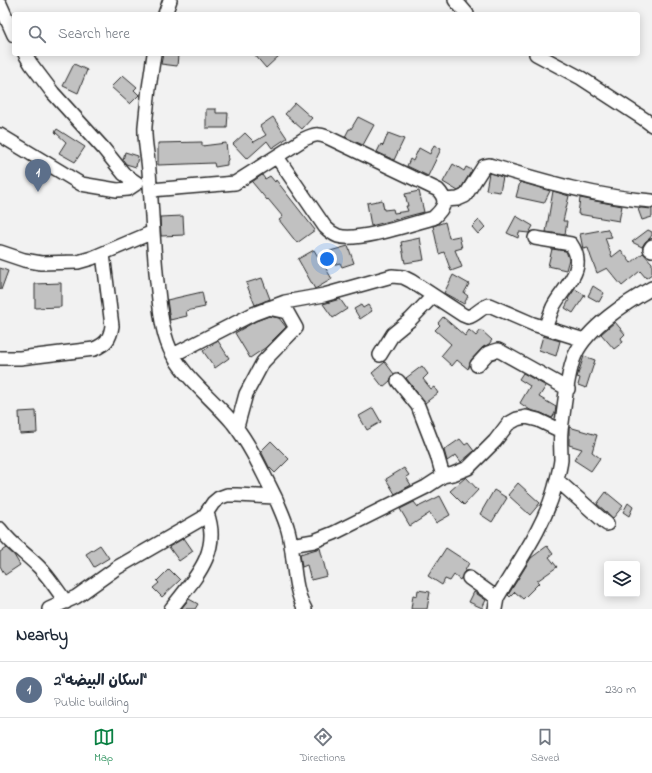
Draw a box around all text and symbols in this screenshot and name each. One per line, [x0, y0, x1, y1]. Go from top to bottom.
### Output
search box [12, 12, 640, 56]
icon: search [26, 23, 48, 45]
text: Search here [58, 23, 130, 45]
pin: 1 [25, 159, 51, 192]
your location [317, 249, 337, 269]
map controls [604, 561, 640, 597]
button: layers [604, 561, 640, 597]
text: Nearby [16, 623, 68, 648]
text: اسكان البيضه"2" [54, 670, 147, 692]
text: 1 [27, 680, 31, 699]
text: 230 m [605, 680, 636, 699]
text: Public building [54, 693, 129, 712]
tab: Map [93, 726, 115, 766]
tab: Directions [300, 726, 345, 766]
tab: Saved [531, 726, 559, 766]

